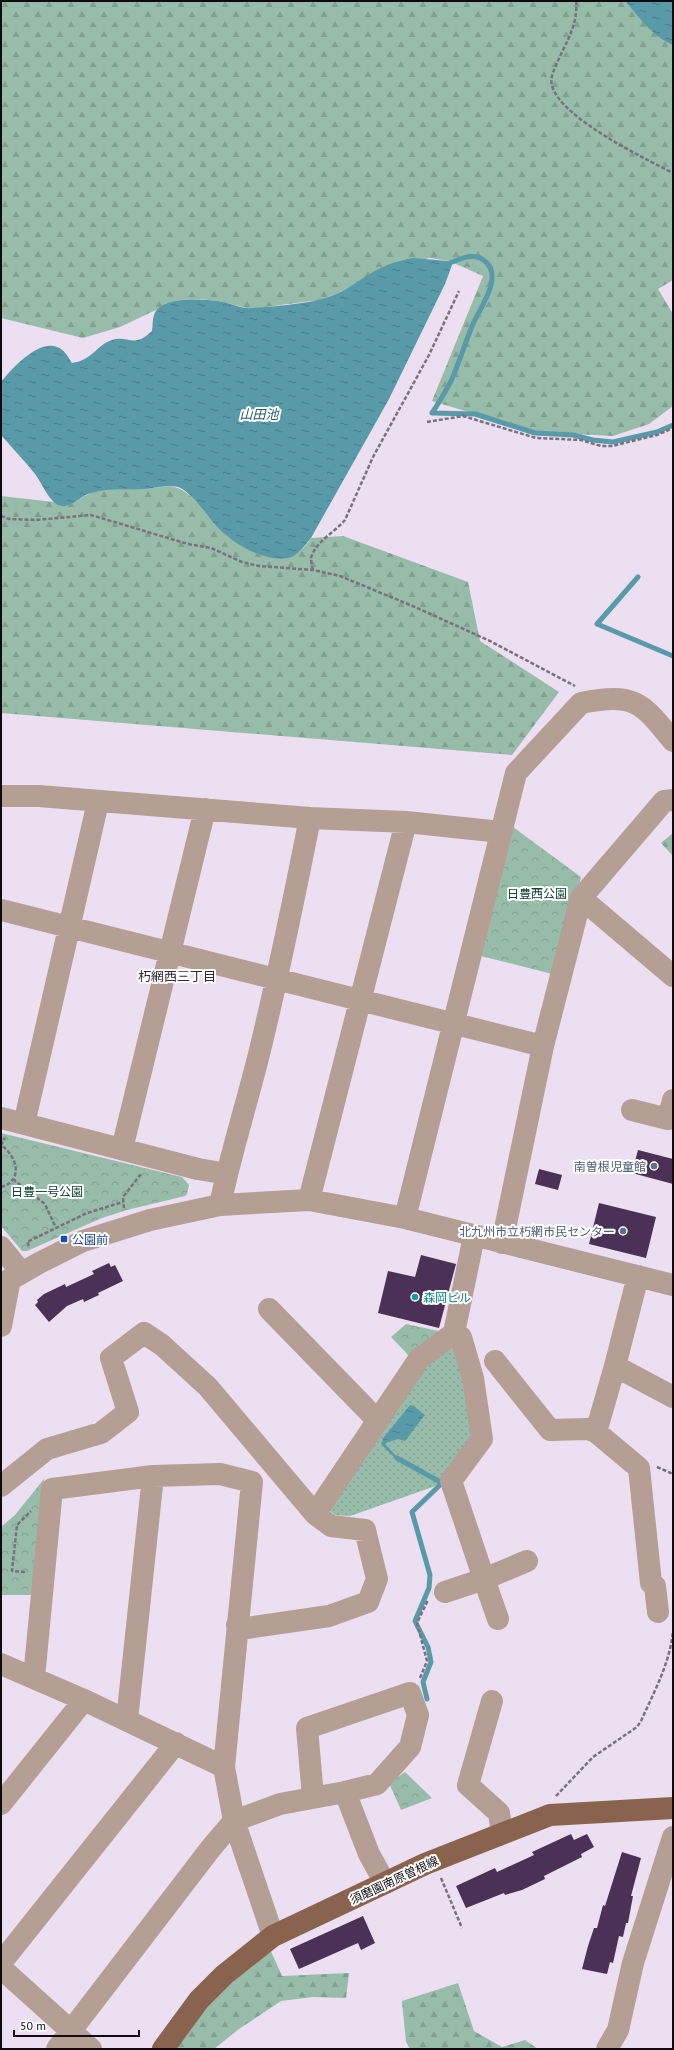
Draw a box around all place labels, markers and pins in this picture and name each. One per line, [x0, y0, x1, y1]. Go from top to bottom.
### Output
place label: 南曽根児童館 [574, 1159, 646, 1174]
marker: 南曽根児童館 [649, 1161, 659, 1171]
place label: 北九州市立朽網市民センター [459, 1224, 615, 1239]
marker: 北九州市立朽網市民センター [618, 1226, 628, 1236]
place label: 公園前 [72, 1232, 108, 1247]
marker: 公園前 [59, 1234, 69, 1244]
place label: 森岡ビル [423, 1290, 471, 1305]
marker: 森岡ビル [410, 1292, 420, 1302]

